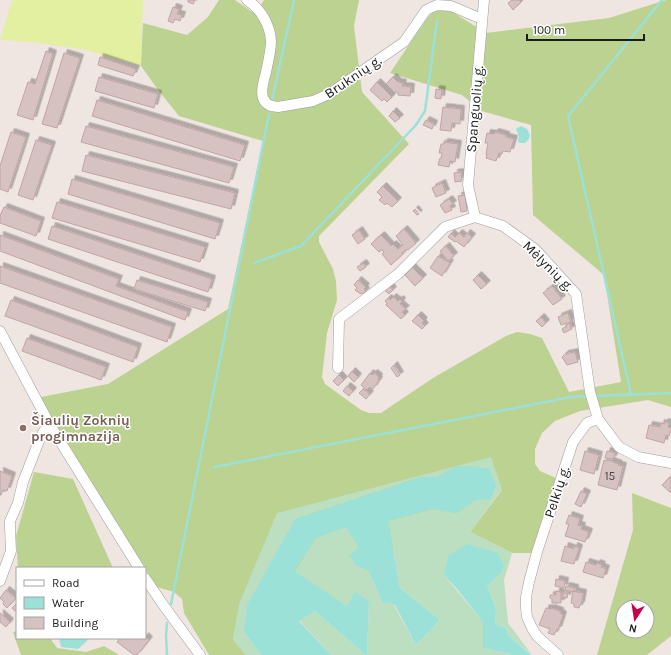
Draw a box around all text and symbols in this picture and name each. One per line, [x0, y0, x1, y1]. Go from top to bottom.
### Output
scale bar [527, 16, 644, 42]
text: 100 m [533, 23, 565, 37]
street label: Bruknių g. [321, 52, 385, 102]
street label: Spanguolių g. [463, 64, 487, 153]
street label: Mėlynių g. [519, 237, 577, 295]
place label: Šiaulių Zoknių progimnazija [31, 411, 130, 445]
marker: Šiaulių Zoknių progimnazija [18, 423, 28, 433]
street label: Pelkių g. [541, 464, 573, 520]
house number: 15 [605, 469, 616, 483]
legend [16, 567, 146, 639]
text: Road [52, 576, 80, 590]
text: Water [52, 596, 85, 610]
north arrow [615, 599, 655, 639]
text: Building [52, 616, 99, 630]
text: N [628, 621, 638, 635]

